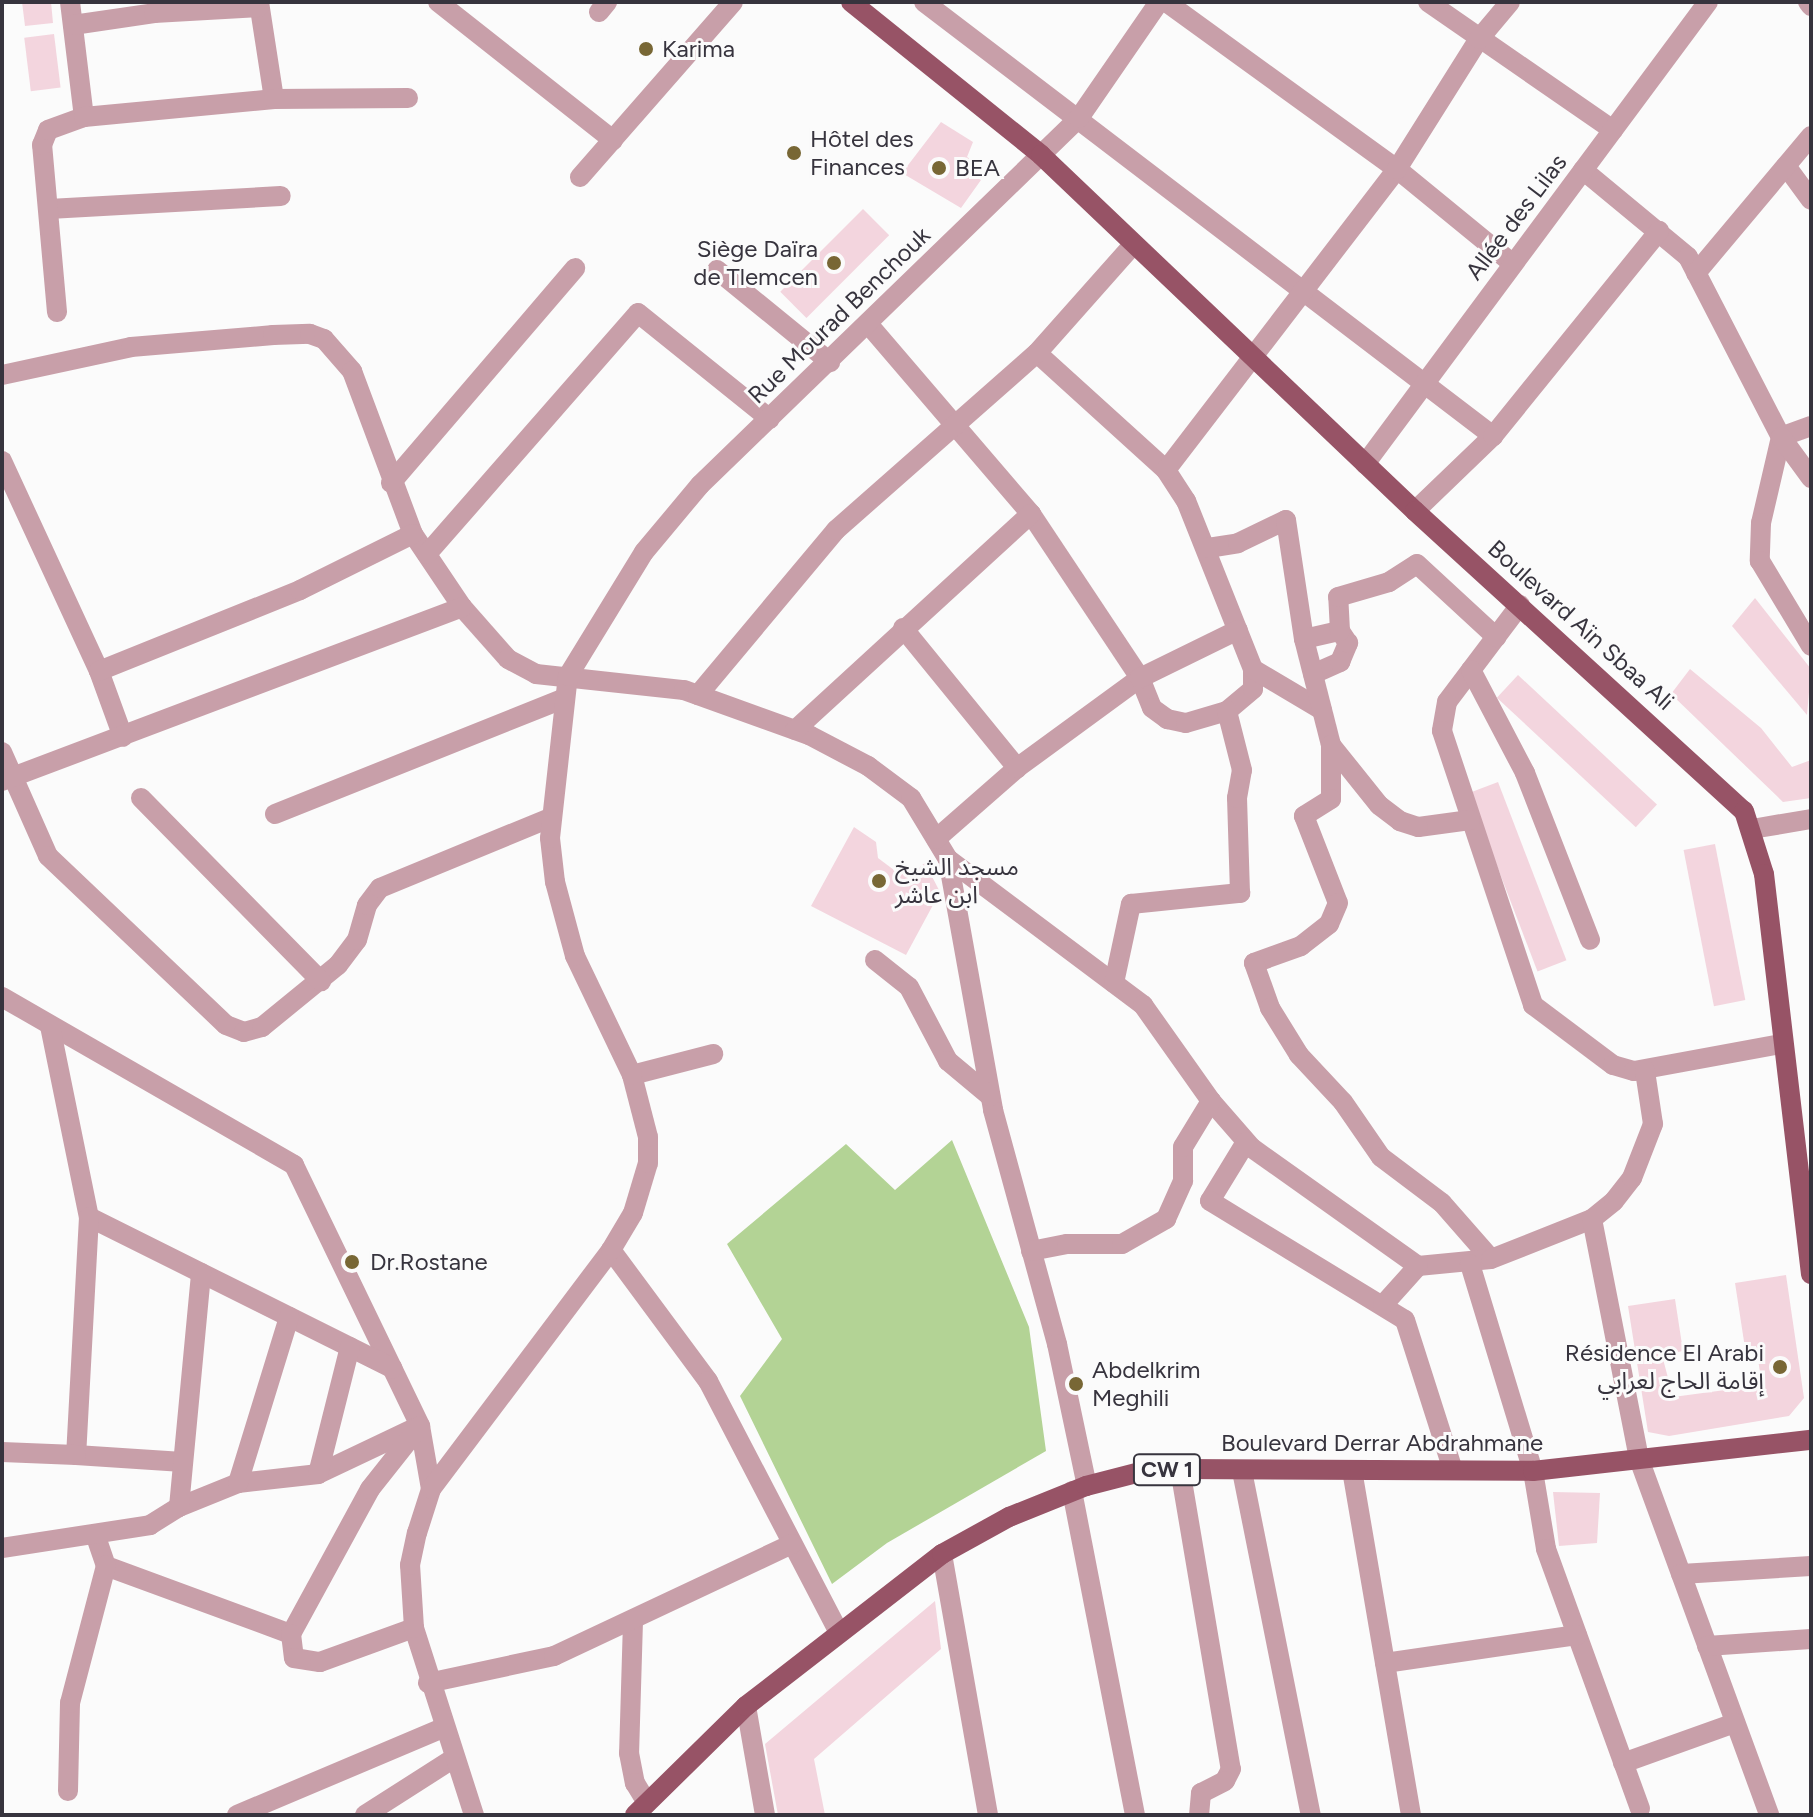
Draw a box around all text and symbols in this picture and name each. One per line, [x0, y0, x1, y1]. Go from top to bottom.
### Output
place label: Karima [662, 35, 735, 63]
marker: Karima [637, 40, 655, 58]
place label: Hôtel des Finances [810, 125, 914, 181]
marker: Hôtel des Finances [785, 144, 803, 162]
street label: Allée des Lilas [1459, 148, 1573, 286]
place label: BEA [955, 154, 1000, 182]
marker: BEA [930, 159, 948, 177]
street label: Rue Mourad Benchouk [742, 221, 936, 409]
place label: Siège Daïra de Tlemcen [693, 235, 818, 291]
marker: Siège Daïra de Tlemcen [825, 254, 843, 272]
street label: Boulevard Aïn Sbaa Ali [1482, 534, 1680, 716]
place label: مسجد الشيخ ابن عاشر [895, 853, 1019, 909]
marker: مسجد الشيخ ابن عاشر [870, 872, 888, 890]
place label: Dr.Rostane [370, 1248, 487, 1276]
marker: Dr.Rostane [341, 1251, 363, 1273]
place label: Résidence El Arabi إقامة الحاج لعرابي [1565, 1339, 1764, 1395]
place label: Abdelkrim Meghili [1092, 1356, 1201, 1412]
marker: Résidence El Arabi إقامة الحاج لعرابي [1771, 1358, 1789, 1376]
marker: Abdelkrim Meghili [1067, 1375, 1085, 1393]
street label: Boulevard Derrar Abdrahmane [1221, 1429, 1543, 1457]
road number: CW 1 [1131, 1452, 1203, 1488]

